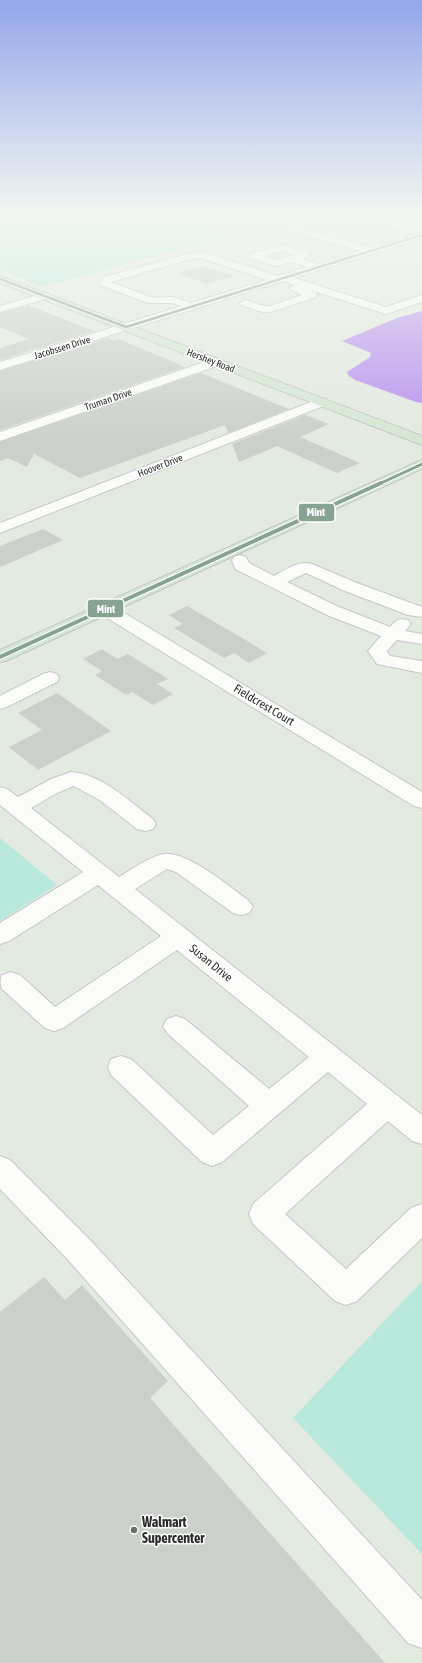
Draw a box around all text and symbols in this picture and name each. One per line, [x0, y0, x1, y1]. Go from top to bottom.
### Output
street label: Jacobssen Drive [33, 334, 92, 361]
street label: Hershey Road [185, 346, 237, 375]
street label: Truman Drive [83, 386, 134, 413]
street label: Hoover Drive [136, 452, 185, 479]
line badge: Mint [298, 503, 335, 522]
text: Mint [307, 506, 326, 518]
line badge: Mint [87, 599, 124, 618]
text: Mint [97, 603, 116, 615]
street label: Fieldcrest Court [231, 681, 297, 729]
street label: Susan Drive [187, 941, 235, 985]
place label: Walmart Supercenter [141, 1514, 205, 1546]
marker: Walmart Supercenter [129, 1525, 139, 1535]

